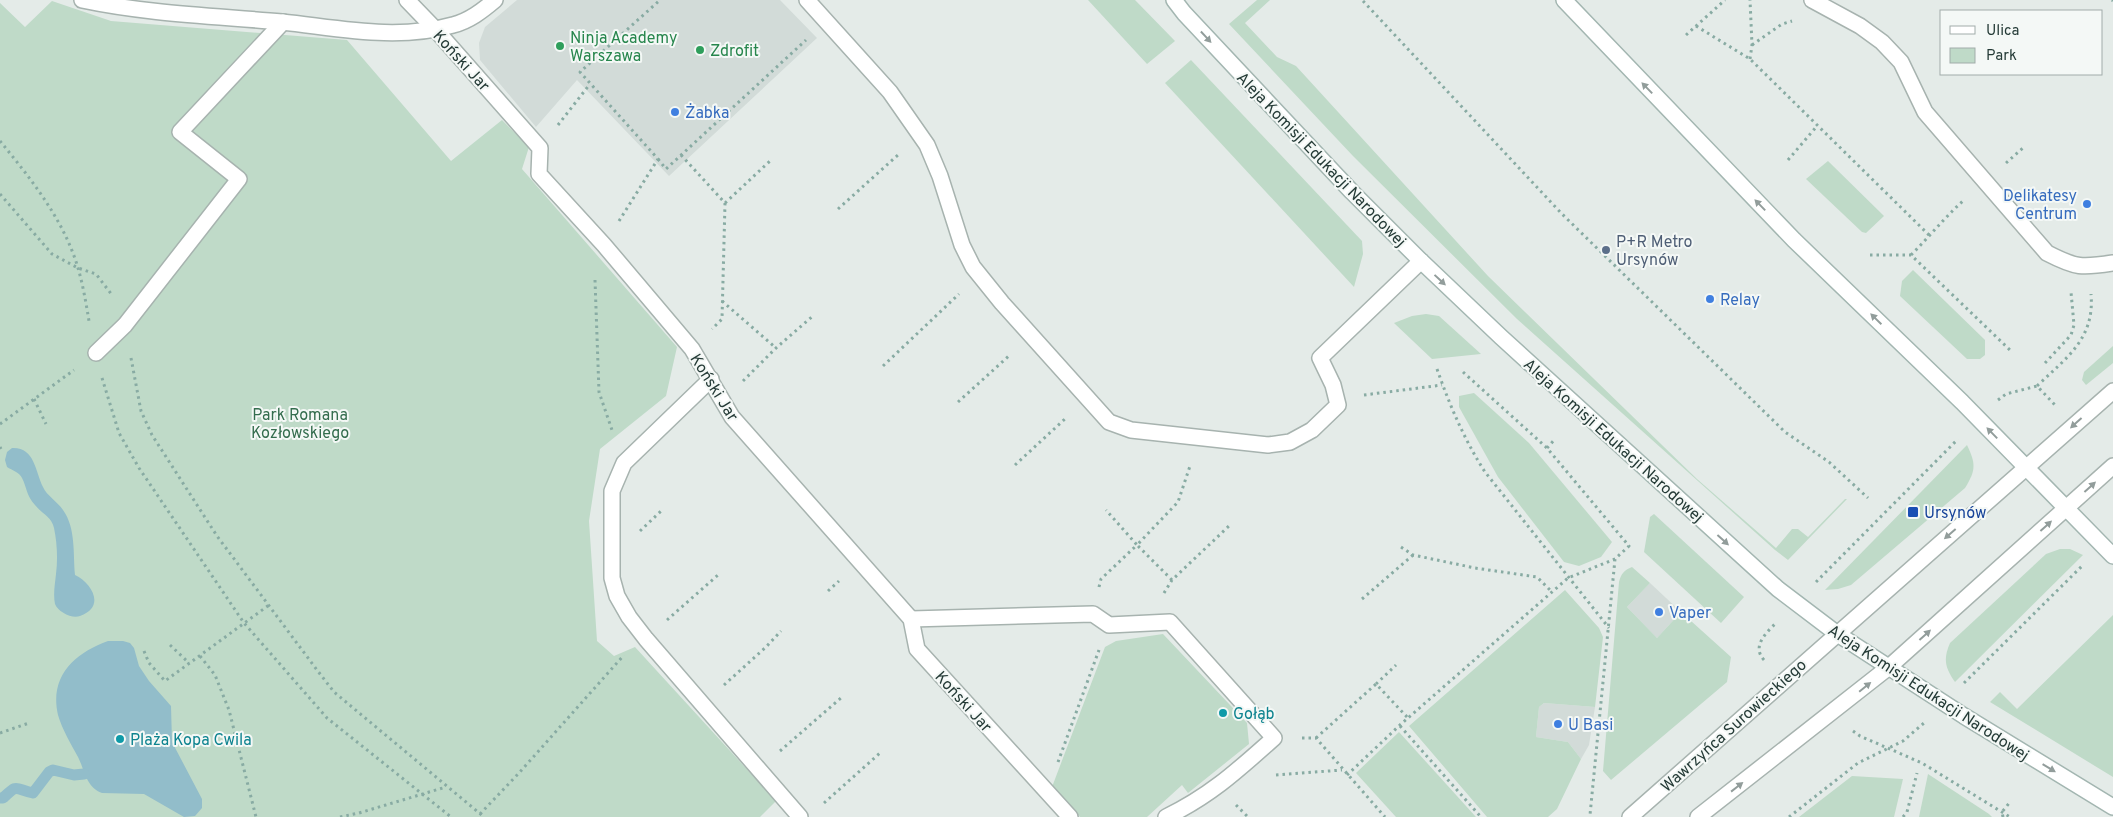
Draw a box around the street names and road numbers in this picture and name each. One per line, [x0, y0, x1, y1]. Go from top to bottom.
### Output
street label: Koński Jar [428, 27, 493, 96]
street label: Aleja Komisji Edukacji Narodowej [1231, 69, 1410, 252]
street label: Koński Jar [685, 351, 742, 425]
street label: Aleja Komisji Edukacji Narodowej [1518, 355, 1707, 528]
street label: Aleja Komisji Edukacji Narodowej [1824, 621, 2032, 766]
street label: Wawrzyńca Surowieckiego [1657, 656, 1811, 797]
street label: Koński Jar [930, 668, 995, 737]

